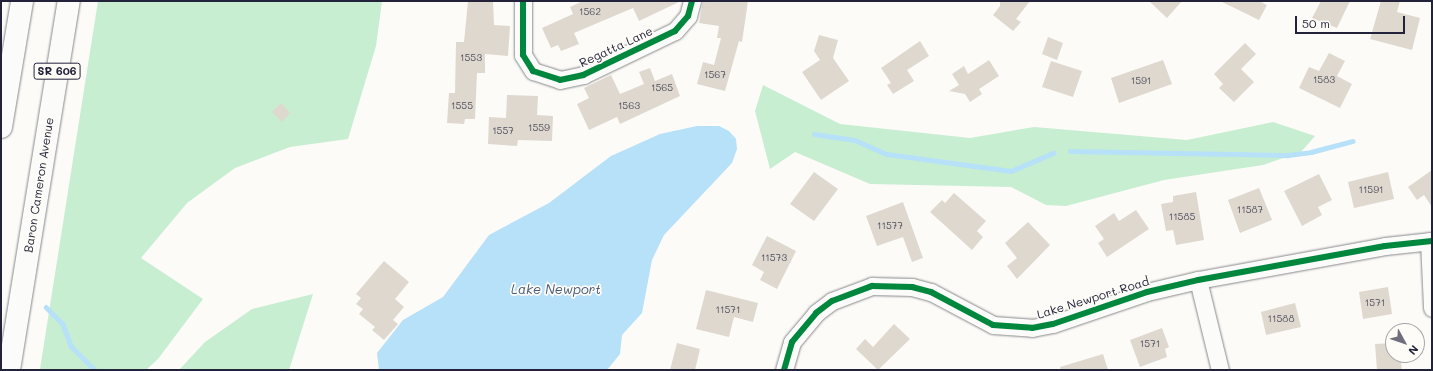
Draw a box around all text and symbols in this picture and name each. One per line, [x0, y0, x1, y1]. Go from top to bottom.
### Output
house number: 1562 [579, 6, 601, 18]
scale bar [1297, 8, 1407, 34]
text: 50 m [1302, 15, 1330, 31]
street label: Regatta Lane [577, 24, 655, 70]
house number: 1553 [460, 52, 482, 64]
road number: SR 606 [33, 62, 81, 80]
house number: 1567 [704, 69, 726, 81]
house number: 1583 [1313, 74, 1335, 86]
house number: 1591 [1131, 75, 1151, 87]
house number: 1565 [651, 82, 673, 94]
house number: 1555 [451, 100, 473, 112]
house number: 1563 [618, 100, 640, 112]
street label: Baron Cameron Avenue [21, 116, 57, 254]
house number: 1559 [528, 122, 550, 134]
house number: 1557 [492, 125, 514, 137]
house number: 11591 [1358, 184, 1384, 196]
house number: 11587 [1237, 204, 1263, 216]
house number: 11585 [1169, 211, 1195, 223]
house number: 11577 [877, 220, 903, 232]
house number: 11573 [761, 252, 787, 264]
street label: Lake Newport Road [1035, 274, 1151, 322]
water label: Lake Newport [511, 281, 601, 297]
house number: 1571 [1365, 297, 1385, 309]
house number: 11571 [716, 304, 740, 316]
house number: 11588 [1268, 313, 1294, 325]
north arrow [1385, 323, 1425, 363]
house number: 1571 [1140, 338, 1160, 350]
text: N [1405, 342, 1422, 358]

